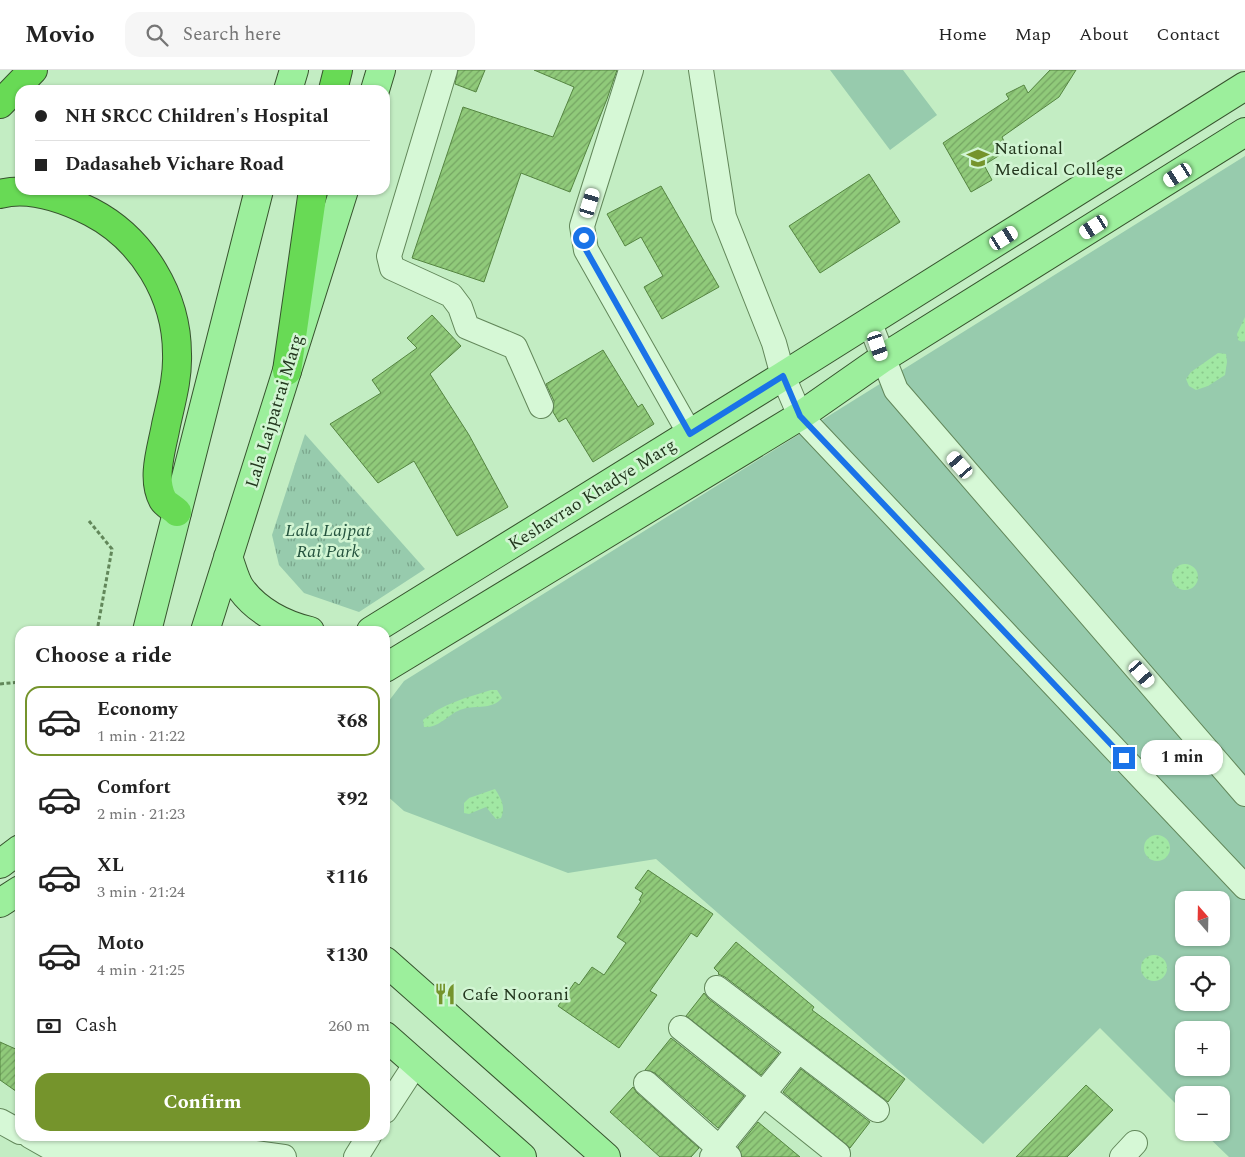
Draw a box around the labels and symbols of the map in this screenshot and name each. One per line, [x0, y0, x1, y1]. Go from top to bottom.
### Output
place label: National Medical College [994, 135, 1123, 183]
school or university icon: National Medical College [965, 145, 991, 171]
car [1161, 161, 1194, 189]
car [578, 186, 601, 220]
car [1077, 213, 1110, 241]
car [987, 224, 1020, 252]
route start [573, 227, 595, 249]
car [866, 329, 889, 363]
street label: Lala Lajpatrai Marg [238, 331, 311, 491]
street label: Keshavrao Khadye Marg [503, 432, 682, 557]
car [944, 449, 975, 481]
park label: Lala Lajpat Rai Park [285, 517, 371, 565]
car [1126, 658, 1157, 690]
callout: 1 min [1142, 740, 1224, 776]
route end [1113, 747, 1135, 769]
north arrow [1175, 891, 1230, 946]
restaurant icon: Cafe Noorani [432, 981, 458, 1007]
place label: Cafe Noorani [462, 981, 569, 1008]

